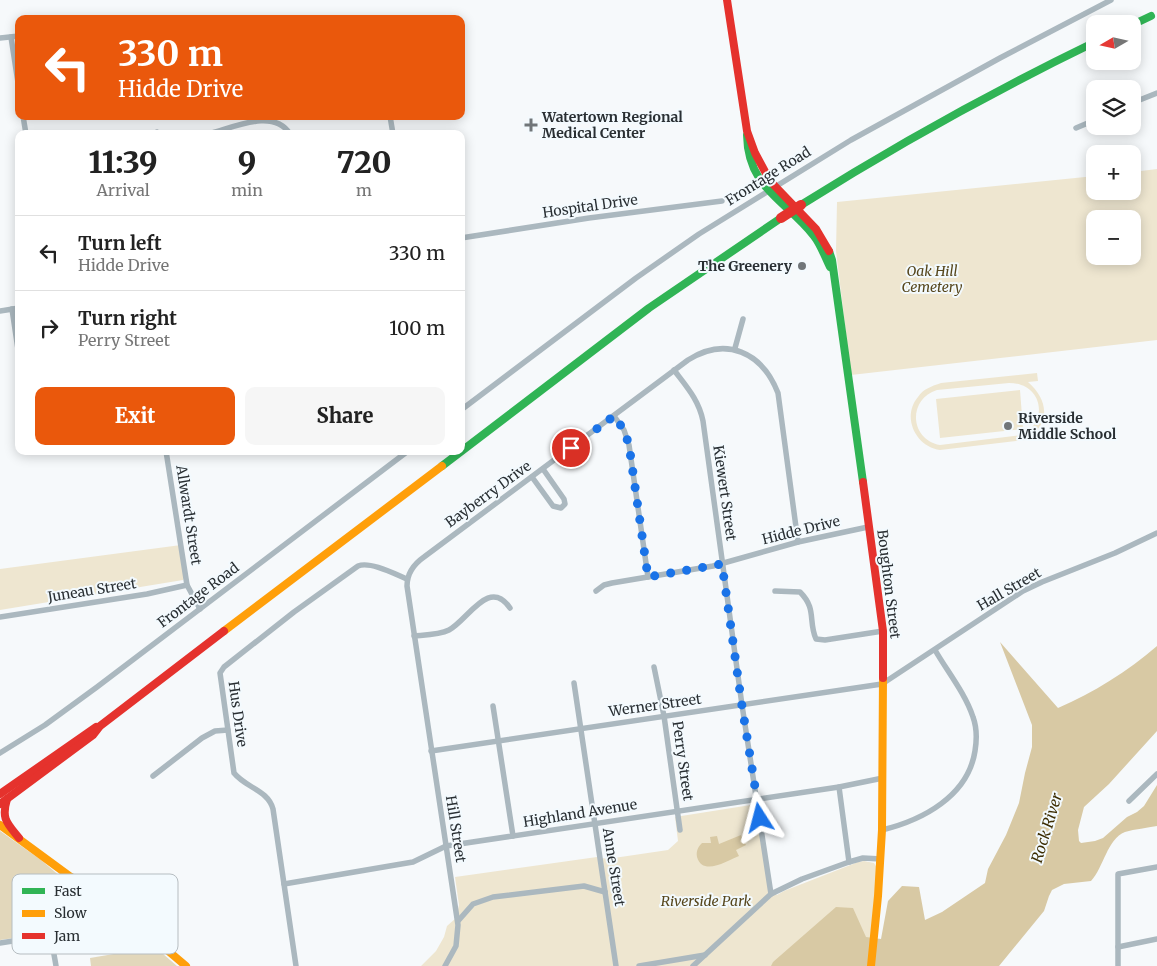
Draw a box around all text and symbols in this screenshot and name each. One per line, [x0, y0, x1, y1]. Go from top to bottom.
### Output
north arrow [1086, 15, 1141, 70]
map controls [1086, 15, 1141, 265]
text: 330 m [118, 32, 223, 76]
icon: left [35, 35, 100, 100]
text: Hidde Drive [118, 75, 243, 103]
button: layers [1086, 80, 1141, 135]
place label: Watertown Regional Medical Center [541, 108, 683, 142]
marker: Watertown Regional Medical Center [524, 118, 538, 132]
street label: Frontage Road [722, 142, 815, 209]
text: 11:39 [88, 143, 158, 181]
text: 9 [238, 143, 256, 181]
text: 720 [336, 143, 391, 181]
button: + [1086, 145, 1141, 200]
text: Arrival [96, 180, 150, 200]
text: min [231, 180, 263, 200]
text: m [356, 180, 372, 200]
street label: Hospital Drive [541, 190, 639, 222]
button: − [1086, 210, 1141, 265]
text: Turn left [78, 231, 162, 255]
icon: left [35, 239, 63, 267]
text: 330 m [389, 241, 445, 265]
text: Hidde Drive [78, 255, 169, 275]
place label: The Greenery [698, 257, 793, 275]
marker: The Greenery [796, 260, 808, 272]
park label: Oak Hill Cemetery [901, 262, 963, 296]
text: Turn right [78, 306, 177, 330]
icon: right [35, 314, 63, 342]
text: 100 m [389, 316, 445, 340]
text: Perry Street [78, 330, 170, 350]
button: Exit [35, 387, 235, 445]
button: Share [245, 387, 445, 445]
place label: Riverside Middle School [1018, 409, 1117, 443]
marker: Riverside Middle School [1002, 420, 1014, 432]
pin [550, 427, 592, 469]
icon: arrive [557, 434, 585, 462]
street label: Kiewert Street [709, 444, 741, 542]
street label: Bayberry Drive [442, 457, 534, 531]
street label: Allwardt Street [172, 463, 206, 567]
street label: Hidde Drive [760, 512, 842, 548]
street label: Boughton Street [873, 528, 905, 640]
street label: Frontage Road [154, 558, 243, 631]
street label: Hall Street [974, 563, 1045, 614]
street label: Juneau Street [45, 574, 138, 606]
street label: Hus Drive [224, 680, 252, 748]
street label: Werner Street [607, 690, 703, 721]
street label: Perry Street [668, 720, 698, 803]
water label: Rock River [1027, 790, 1066, 865]
position arrow [733, 791, 785, 843]
street label: Hill Street [442, 794, 470, 864]
street label: Highland Avenue [522, 795, 638, 831]
street label: Anne Street [599, 826, 629, 908]
legend [12, 874, 178, 954]
text: Fast [54, 882, 82, 900]
park label: Riverside Park [661, 892, 752, 910]
text: Slow [54, 904, 87, 922]
text: Jam [53, 927, 80, 945]

